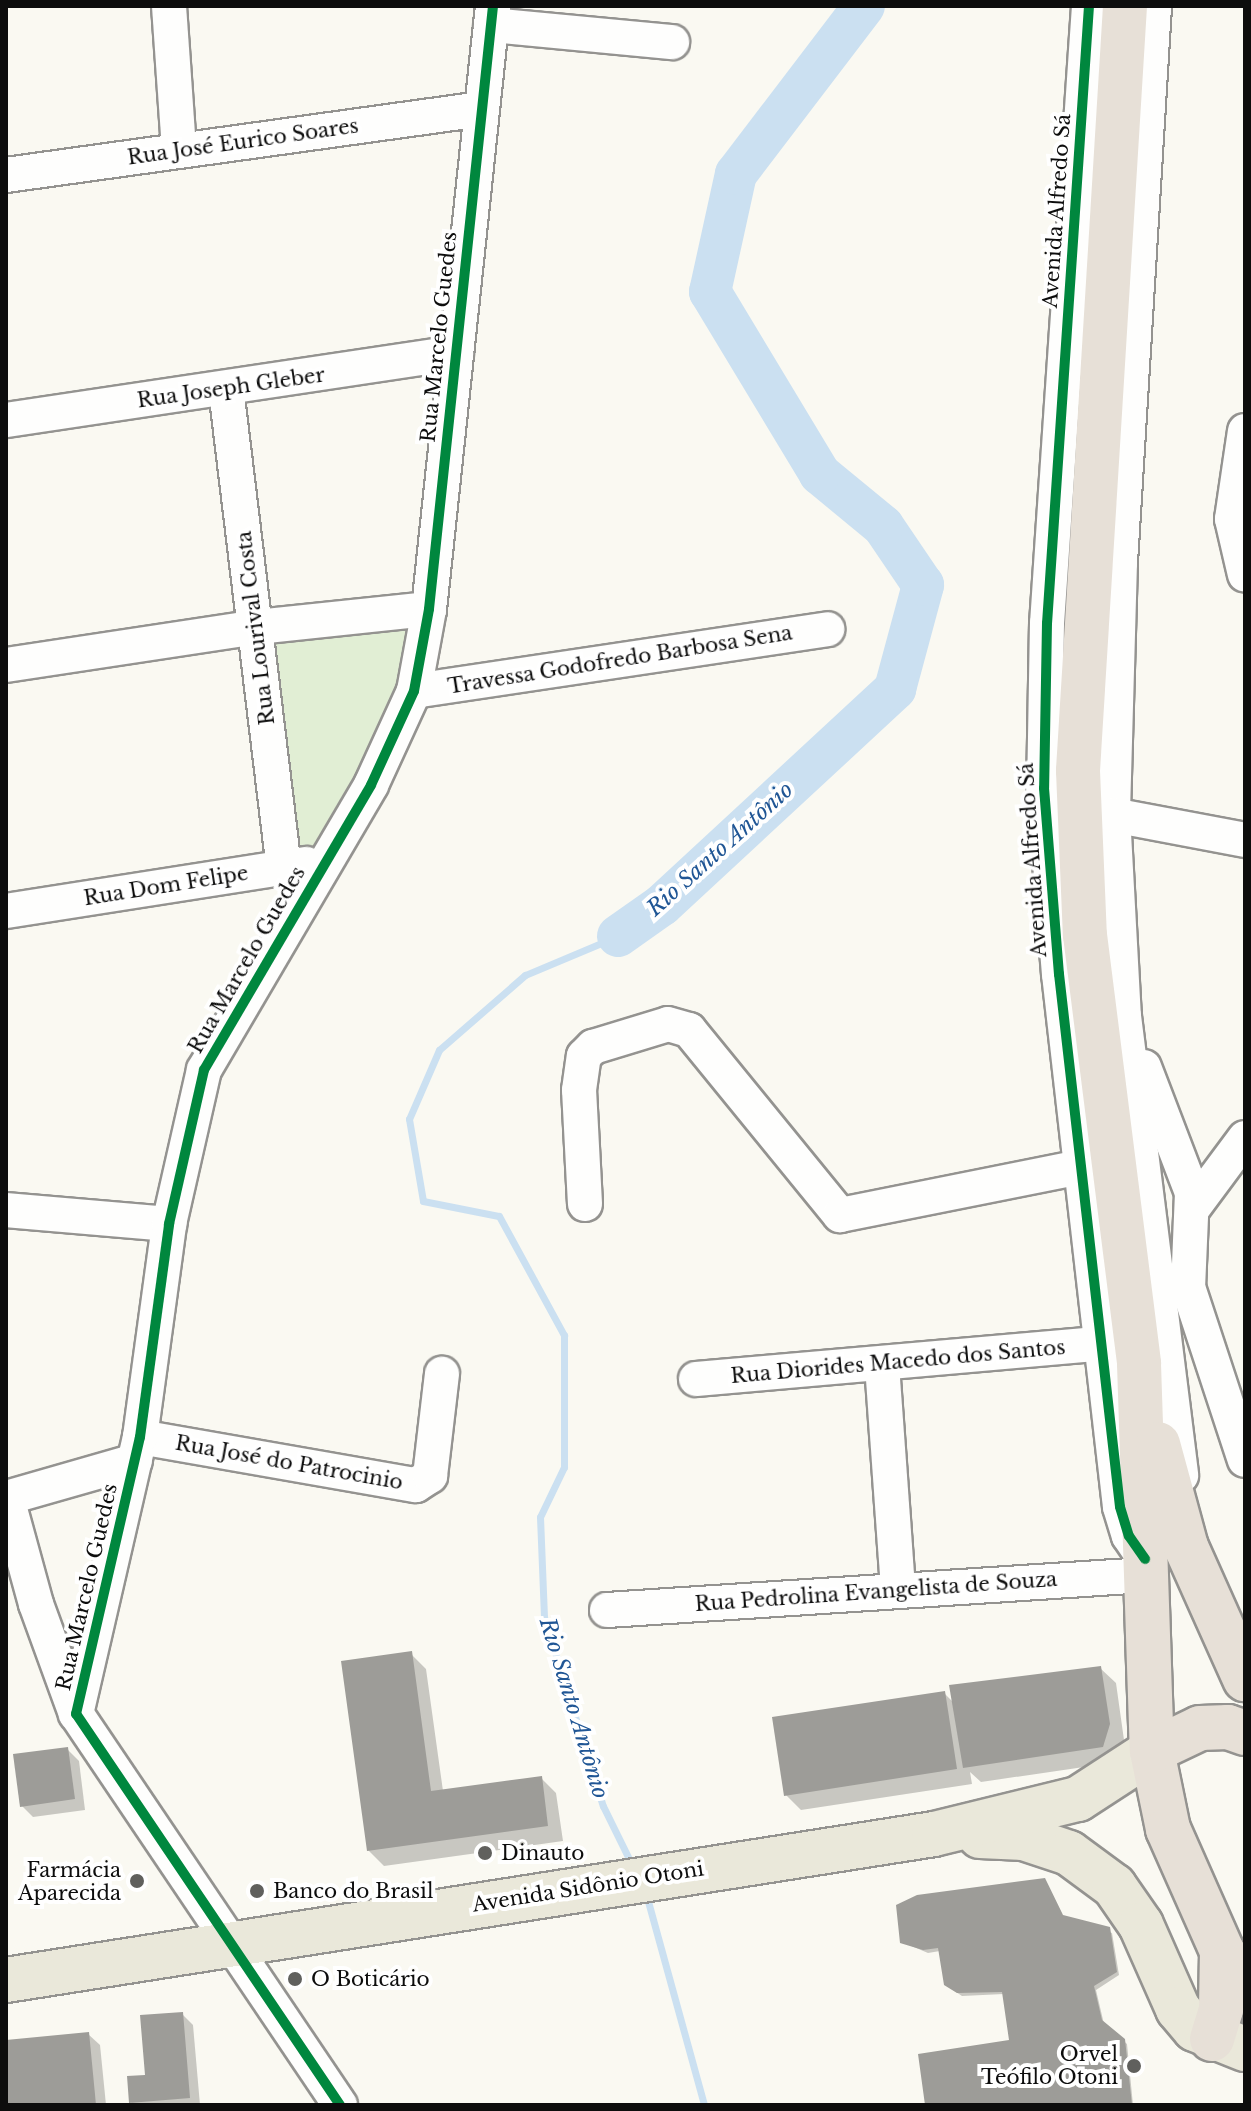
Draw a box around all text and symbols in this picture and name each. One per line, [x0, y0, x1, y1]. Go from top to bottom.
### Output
street label: Avenida Alfredo Sá [1038, 113, 1076, 309]
street label: Rua José Eurico Soares [126, 114, 360, 170]
street label: Rua Marcelo Guedes [416, 230, 462, 444]
street label: Rua Joseph Gleber [136, 363, 326, 413]
street label: Rua Lourival Costa [232, 530, 280, 726]
street label: Travessa Godofredo Barbosa Sena [446, 621, 794, 699]
street label: Avenida Alfredo Sá [1014, 762, 1052, 958]
water label: Rio Santo Antônio [641, 776, 799, 922]
street label: Rua Dom Felipe [82, 861, 250, 911]
street label: Rua Marcelo Guedes [184, 862, 310, 1058]
street label: Rua Diorides Macedo dos Santos [730, 1335, 1066, 1389]
street label: Rua José do Patrocinio [173, 1431, 405, 1495]
street label: Rua Marcelo Guedes [51, 1481, 123, 1693]
street label: Rua Pedrolina Evangelista de Souza [694, 1567, 1058, 1617]
water label: Rio Santo Antônio [534, 1614, 614, 1802]
place label: Dinauto [501, 1841, 584, 1865]
marker: Dinauto [476, 1844, 494, 1862]
street label: Avenida Sidônio Otoni [470, 1857, 706, 1917]
place label: Farmácia Aparecida [18, 1858, 121, 1905]
marker: Farmácia Aparecida [128, 1872, 146, 1890]
place label: Banco do Brasil [273, 1879, 433, 1903]
marker: Banco do Brasil [248, 1882, 266, 1900]
place label: O Boticário [311, 1967, 430, 1991]
marker: O Boticário [286, 1970, 304, 1988]
place label: Orvel Teófilo Otoni [981, 2042, 1118, 2089]
marker: Orvel Teófilo Otoni [1125, 2057, 1143, 2075]

